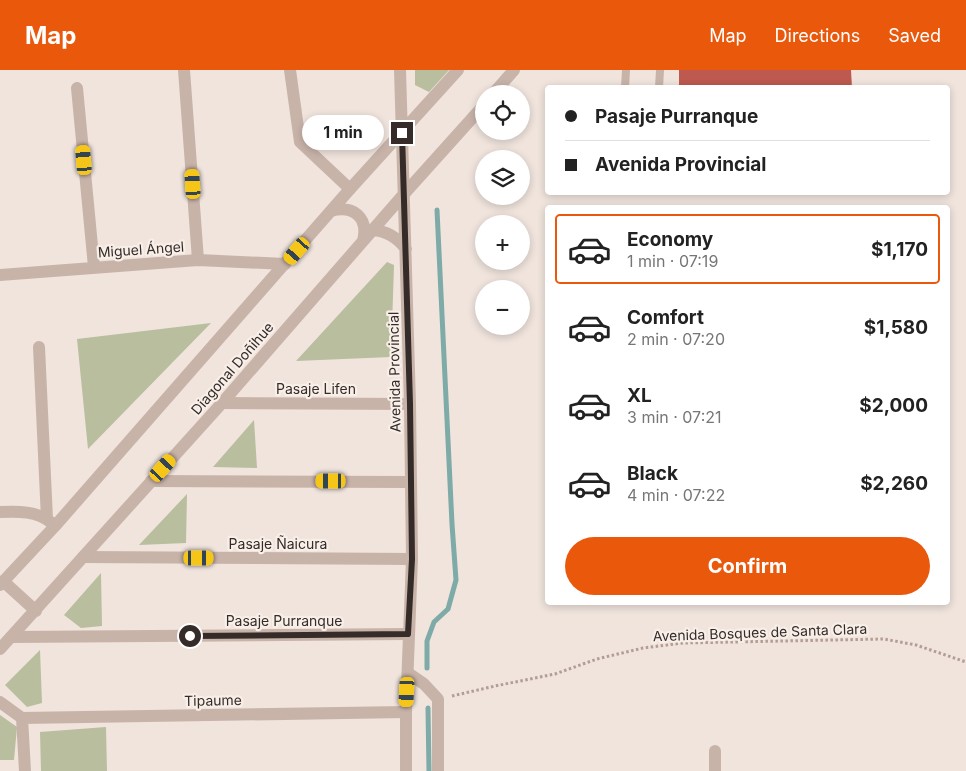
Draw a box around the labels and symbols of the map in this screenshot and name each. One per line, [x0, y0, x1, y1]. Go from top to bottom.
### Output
callout: 1 min [302, 116, 384, 150]
route end [391, 122, 413, 144]
car [75, 144, 92, 176]
car [184, 169, 201, 199]
car [281, 235, 312, 267]
street label: Miguel Ángel [97, 238, 185, 260]
street label: Avenida Provincial [384, 311, 404, 433]
street label: Diagonal Doñihue [187, 318, 277, 418]
street label: Pasaje Lifen [276, 380, 356, 397]
car [147, 452, 178, 484]
car [316, 474, 346, 489]
street label: Pasaje Ñaicura [229, 535, 327, 552]
car [184, 551, 214, 566]
street label: Pasaje Purranque [226, 612, 342, 629]
street label: Avenida Bosques de Santa Clara [652, 620, 868, 644]
route start [179, 625, 201, 647]
car [398, 677, 415, 707]
street label: Tipaume [184, 691, 242, 709]

